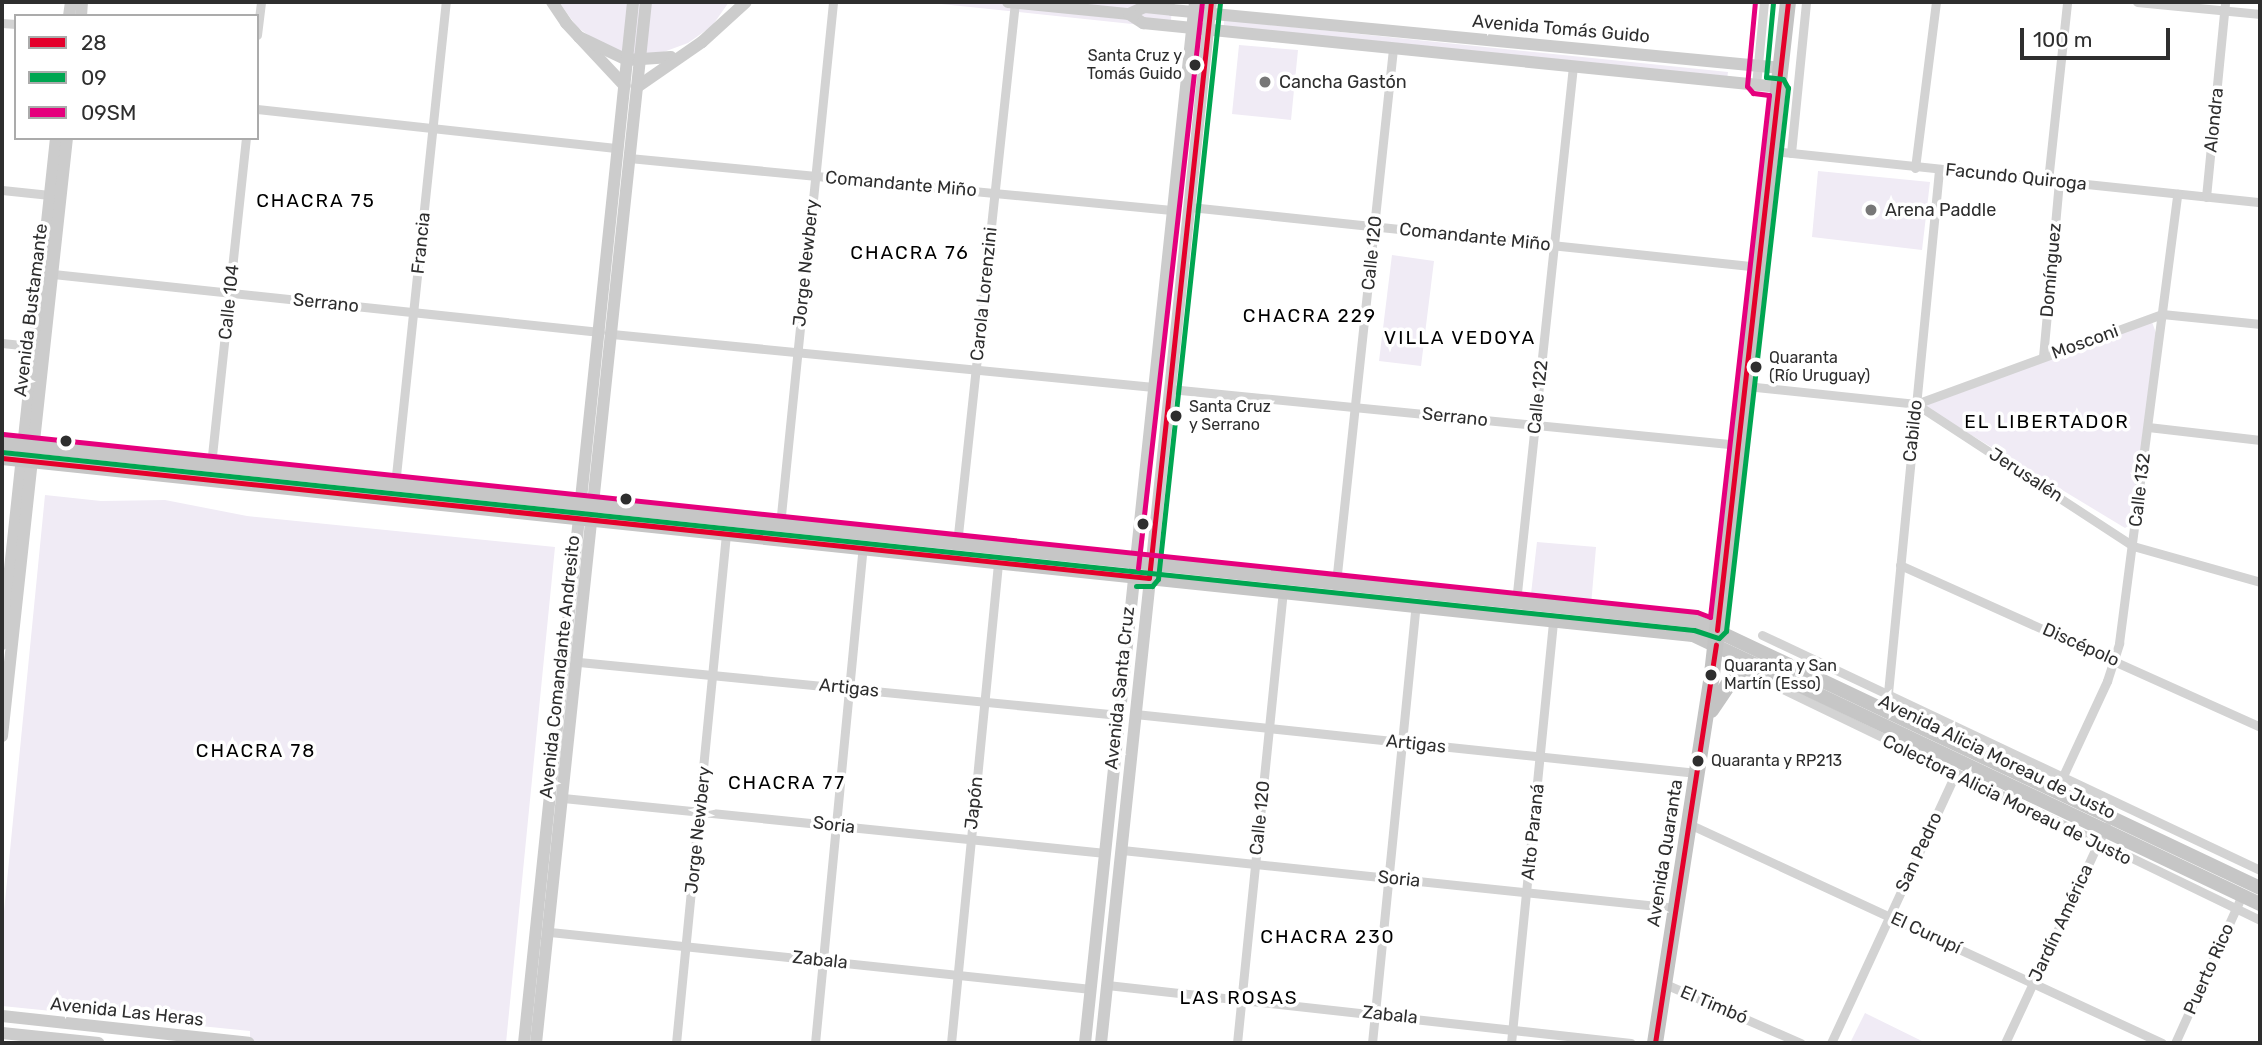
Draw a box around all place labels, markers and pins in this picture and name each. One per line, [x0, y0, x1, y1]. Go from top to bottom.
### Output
place label: Santa Cruz y Tomás Guido [1087, 46, 1182, 84]
marker: Santa Cruz y Tomás Guido [1188, 58, 1202, 72]
place label: Cancha Gastón [1279, 71, 1407, 93]
marker: Cancha Gastón [1257, 74, 1273, 90]
place label: Arena Paddle [1885, 199, 1996, 221]
marker: Arena Paddle [1863, 202, 1879, 218]
place label: Quaranta (Río Uruguay) [1769, 348, 1870, 386]
marker: Quaranta (Río Uruguay) [1749, 360, 1763, 374]
place label: Santa Cruz y Serrano [1189, 397, 1271, 435]
marker: Santa Cruz y Serrano [1169, 409, 1183, 423]
unlabelled marker [59, 434, 73, 448]
unlabelled marker [619, 492, 633, 506]
unlabelled marker [1136, 517, 1150, 531]
place label: Quaranta y San Martín (Esso) [1724, 656, 1838, 694]
marker: Quaranta y San Martín (Esso) [1704, 668, 1718, 682]
place label: Quaranta y RP213 [1711, 751, 1843, 771]
marker: Quaranta y RP213 [1691, 754, 1705, 768]

